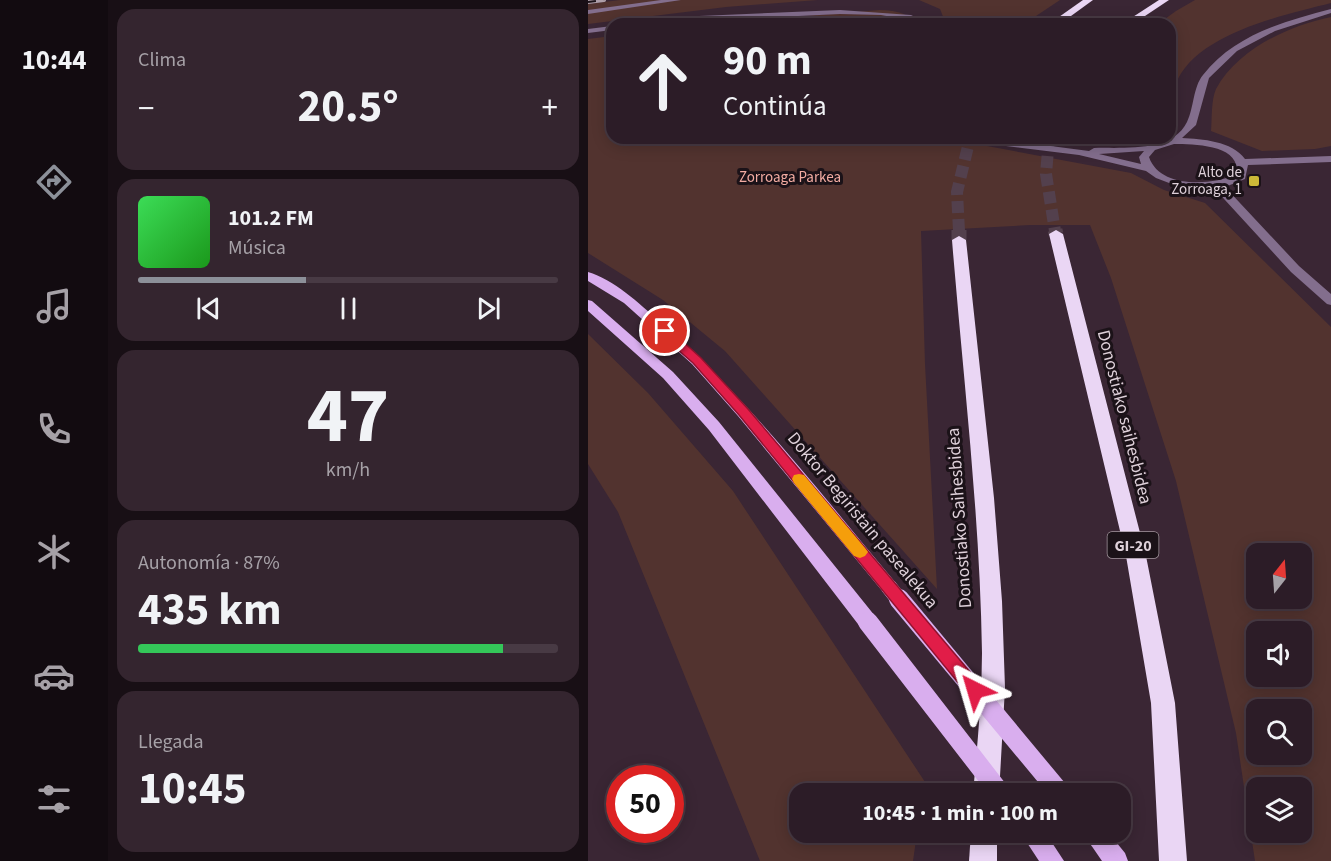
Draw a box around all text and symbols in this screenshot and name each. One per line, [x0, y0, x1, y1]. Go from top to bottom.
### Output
text: 90 m [723, 31, 812, 91]
text: 10:44 [21, 41, 87, 80]
icon: ahead [624, 42, 702, 120]
text: Clima [138, 46, 186, 74]
text: 20.5° [297, 75, 399, 139]
text: − [138, 85, 154, 132]
text: + [542, 85, 558, 132]
text: Continúa [723, 87, 827, 126]
icon: directions [33, 161, 75, 203]
place label: Alto de Zorroaga, 1 [1171, 162, 1242, 200]
park label: Zorroaga Parkea [739, 167, 841, 188]
marker: Alto de Zorroaga, 1 [1247, 174, 1261, 188]
text: 101.2 FM [228, 202, 314, 234]
text: Música [228, 234, 286, 262]
icon: music [33, 285, 75, 327]
icon: previous [192, 292, 225, 325]
icon: pause [332, 292, 365, 325]
icon: next [472, 292, 505, 325]
pin [639, 305, 690, 356]
icon: arrive [648, 314, 681, 347]
street label: Donostiako saihesbidea [1091, 327, 1158, 507]
text: 47 [307, 361, 389, 472]
icon: phone [33, 408, 75, 450]
street label: Doktor Begiristain pasealekua [781, 427, 944, 614]
street label: Donostiako Saihesbidea [941, 427, 978, 609]
text: km/h [326, 456, 370, 484]
icon: climate [33, 531, 75, 573]
road number: GI-20 [1108, 532, 1158, 558]
north arrow [1246, 543, 1312, 609]
map controls [1246, 543, 1312, 843]
text: Autonomía · 87% [138, 549, 280, 577]
text: 435 km [138, 578, 282, 642]
button: sound [1246, 621, 1312, 687]
icon: car [33, 655, 75, 697]
position arrow [943, 658, 1007, 722]
button: search [1246, 699, 1312, 765]
text: Llegada [138, 728, 204, 756]
text: 10:45 [138, 757, 247, 821]
speed limit sign: 50 [606, 765, 684, 843]
button: layers [1246, 777, 1312, 843]
icon: filters [33, 778, 75, 820]
text: 10:45 · 1 min · 100 m [862, 797, 1058, 829]

